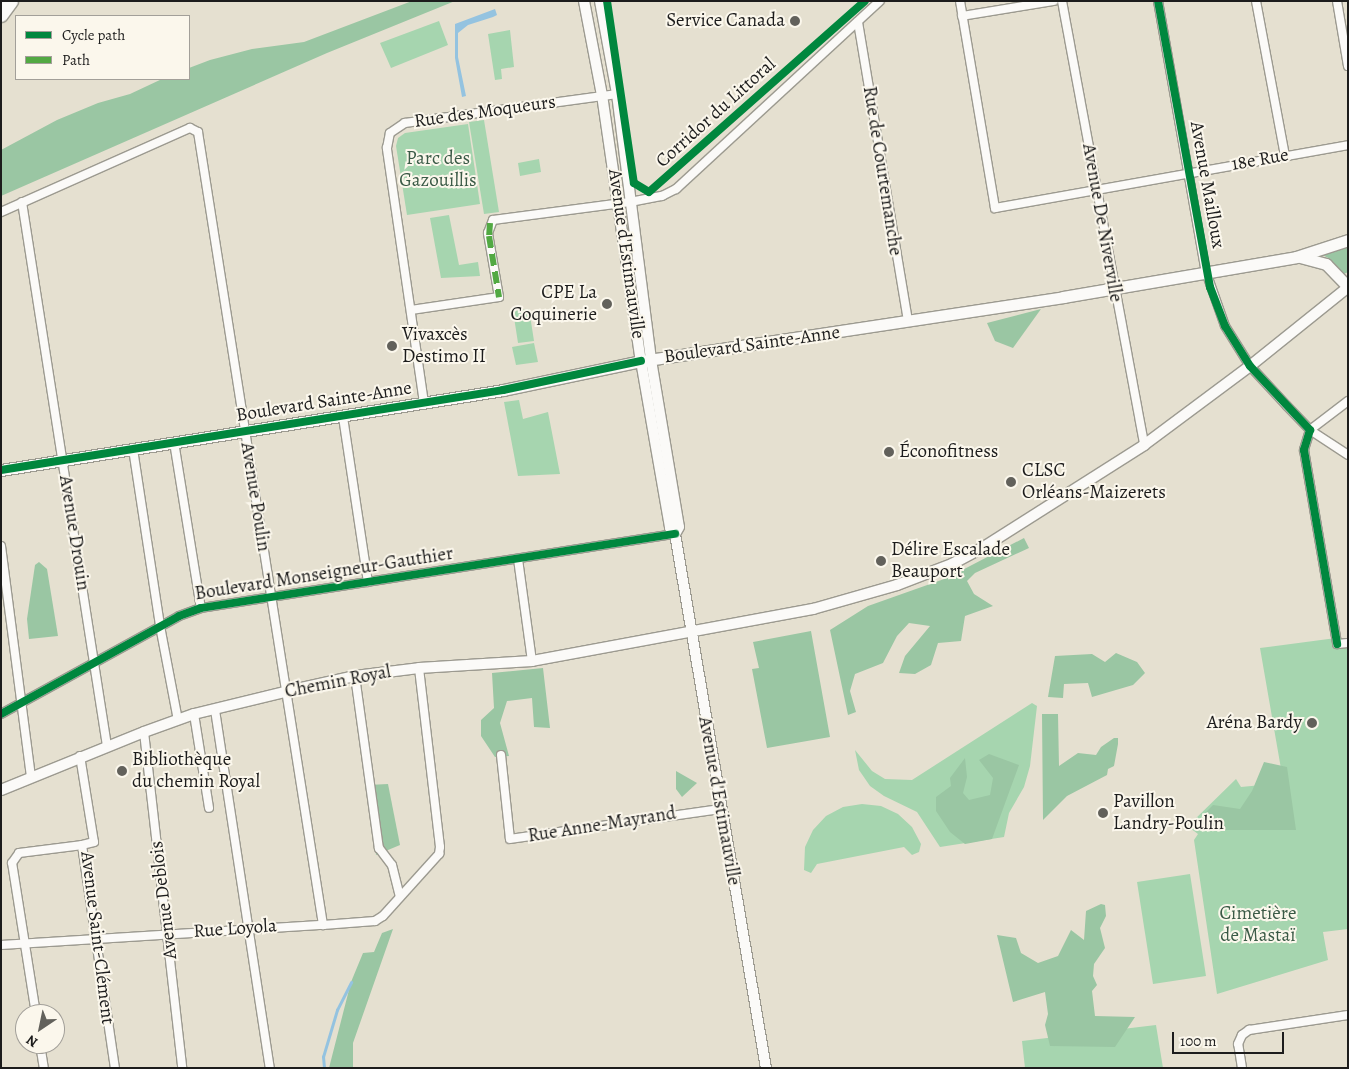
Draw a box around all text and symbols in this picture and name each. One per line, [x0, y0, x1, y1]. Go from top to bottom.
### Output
place label: Service Canada [666, 10, 785, 32]
legend [15, 15, 190, 80]
marker: Service Canada [789, 15, 801, 27]
text: Cycle path [62, 25, 125, 45]
text: Path [62, 50, 90, 70]
street label: Corridor du Littoral [651, 53, 781, 173]
street label: Rue de Courtemanche [857, 85, 907, 257]
street label: Rue des Moqueurs [413, 91, 557, 133]
street label: Avenue Mailloux [1185, 120, 1229, 250]
street label: Avenue De Niverville [1077, 142, 1127, 304]
street label: 18e Rue [1230, 144, 1290, 176]
park label: Parc des Gazouillis [399, 148, 477, 192]
street label: Avenue d'Estimauville [603, 168, 649, 340]
place label: CPE La Coquinerie [511, 282, 597, 326]
marker: CPE La Coquinerie [601, 298, 613, 310]
street label: Boulevard Sainte-Anne [663, 321, 841, 369]
place label: Vivaxcès Destimo II [402, 324, 486, 368]
marker: Vivaxcès Destimo II [386, 340, 398, 352]
street label: Boulevard Sainte-Anne [235, 377, 413, 427]
street label: Avenue Poulin [235, 441, 275, 553]
place label: Éconofitness [899, 441, 998, 463]
marker: Éconofitness [883, 446, 895, 458]
place label: CLSC Orléans-Maizerets [1022, 460, 1166, 504]
street label: Avenue Drouin [54, 474, 94, 592]
marker: CLSC Orléans-Maizerets [1004, 475, 1018, 489]
place label: Délire Escalade Beauport [891, 539, 1010, 583]
street label: Boulevard Monseigneur-Gauthier [193, 542, 455, 606]
marker: Délire Escalade Beauport [875, 555, 887, 567]
street label: Chemin Royal [283, 661, 393, 703]
place label: Aréna Bardy [1207, 712, 1302, 734]
street label: Avenue d'Estimauville [693, 715, 745, 887]
marker: Aréna Bardy [1306, 717, 1318, 729]
place label: Bibliothèque du chemin Royal [132, 749, 260, 793]
marker: Bibliothèque du chemin Royal [116, 765, 128, 777]
place label: Pavillon Landry-Poulin [1113, 791, 1224, 835]
street label: Rue Anne-Mayrand [526, 802, 678, 848]
marker: Pavillon Landry-Poulin [1097, 807, 1109, 819]
street label: Avenue Deblois [145, 840, 183, 960]
street label: Avenue Saint-Clément [75, 850, 119, 1026]
park label: Cimetière de Mastaï [1220, 903, 1296, 947]
street label: Rue Loyola [193, 915, 277, 943]
north arrow [15, 1004, 65, 1054]
scale bar [1174, 1022, 1286, 1054]
text: N [22, 1030, 41, 1052]
text: 100 m [1180, 1031, 1217, 1051]

